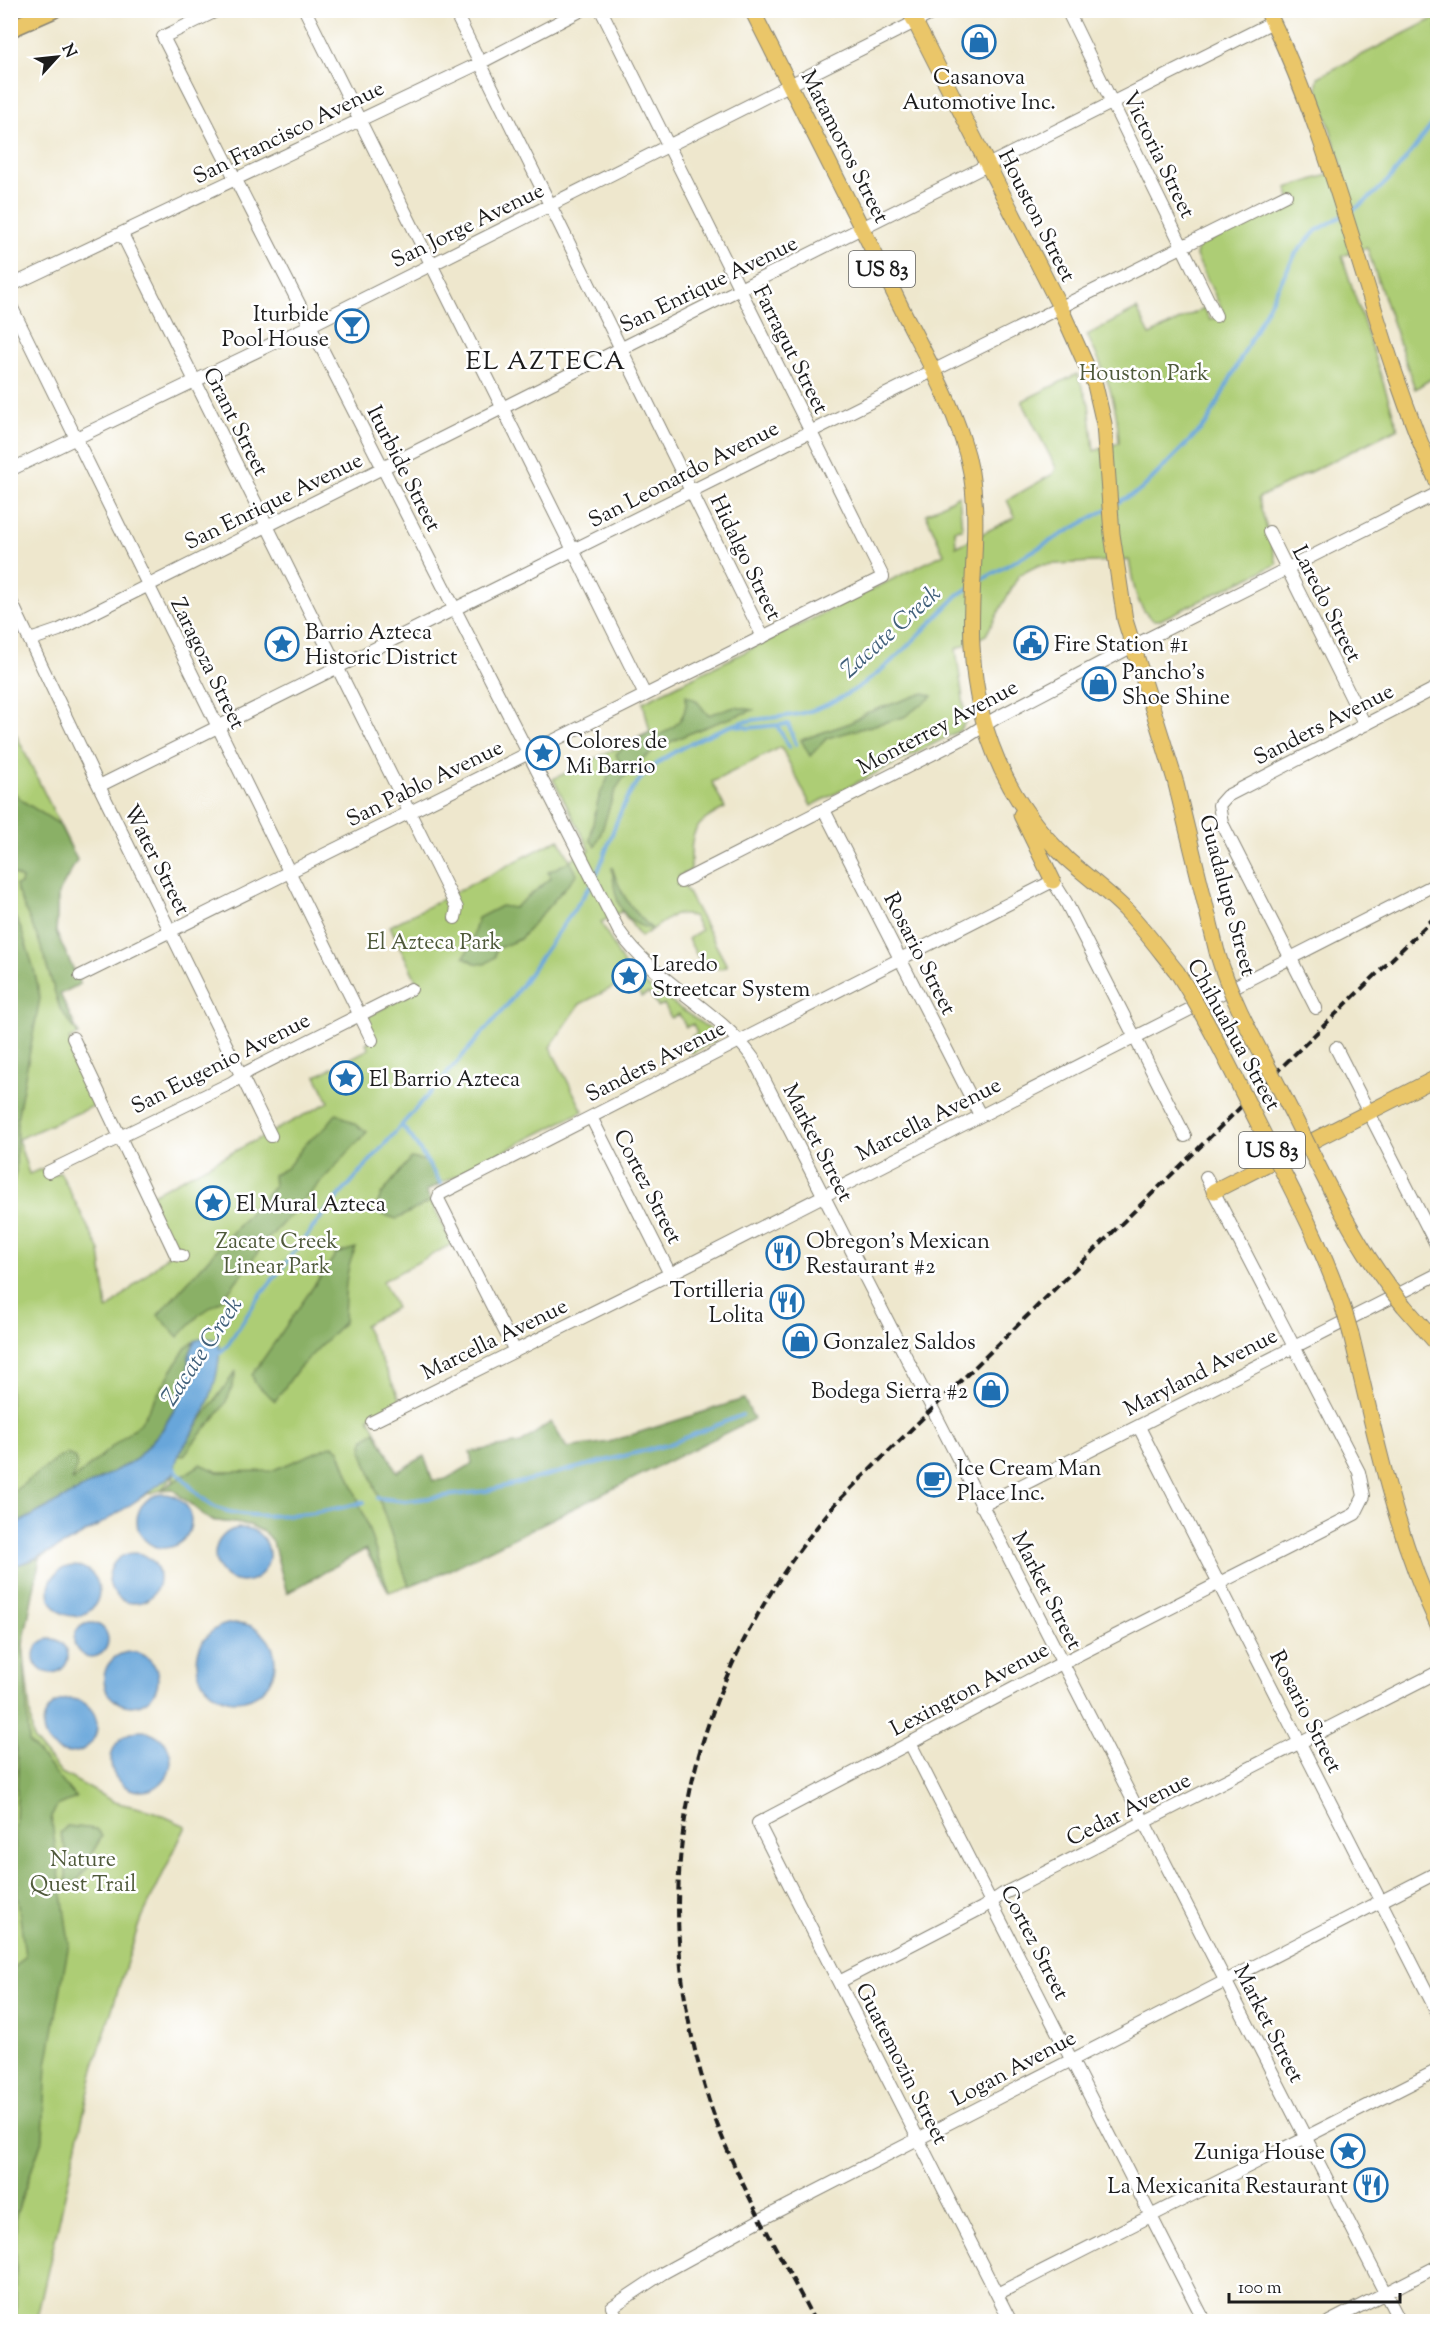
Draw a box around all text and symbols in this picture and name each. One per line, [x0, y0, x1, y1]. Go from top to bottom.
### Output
shop icon: Casanova Automotive Inc. [961, 24, 997, 60]
north arrow [27, 27, 87, 87]
text: N [55, 40, 81, 62]
place label: Casanova Automotive Inc. [902, 63, 1056, 120]
street label: Matamoros Street [791, 65, 896, 230]
street label: San Francisco Avenue [188, 74, 390, 194]
street label: Victoria Street [1113, 86, 1202, 225]
street label: Houston Street [988, 145, 1083, 289]
street label: San Jorge Avenue [386, 176, 550, 278]
street label: San Enrique Avenue [615, 229, 804, 343]
road number: US 83 [849, 251, 915, 287]
street label: Farragut Street [743, 281, 836, 421]
place label: Iturbide Pool House [222, 300, 329, 357]
bar icon: Iturbide Pool House [334, 308, 370, 344]
district label: EL AZTECA [465, 344, 627, 381]
park label: Houston Park [1079, 359, 1209, 391]
street label: Grant Street [193, 362, 276, 483]
street label: Iturbide Street [357, 401, 448, 538]
street label: San Leonardo Avenue [584, 414, 785, 538]
street label: San Enrique Avenue [180, 446, 369, 560]
street label: Hidalgo Street [700, 490, 789, 627]
street label: Laredo Street [1282, 540, 1369, 669]
water label: Zacate Creek [834, 578, 949, 687]
street label: Zaragoza Street [161, 593, 252, 736]
place label: Barrio Azteca Historic District [305, 618, 458, 675]
public building icon: Fire Station #1 [1013, 625, 1049, 661]
place icon: Barrio Azteca Historic District [264, 626, 300, 662]
place label: Fire Station #1 [1054, 630, 1189, 662]
place label: Pancho's Shoe Shine [1122, 658, 1230, 715]
shop icon: Pancho's Shoe Shine [1081, 666, 1117, 702]
street label: Monterrey Avenue [852, 673, 1025, 785]
street label: Sanders Avenue [1249, 677, 1400, 775]
place label: Colores de Mi Barrio [566, 727, 667, 784]
street label: San Pablo Avenue [341, 733, 509, 837]
place icon: Colores de Mi Barrio [525, 735, 561, 771]
street label: Water Street [114, 799, 197, 922]
street label: Guadalupe Street [1189, 812, 1263, 980]
street label: Rosario Street [874, 888, 963, 1022]
park label: El Azteca Park [367, 928, 501, 960]
place label: Laredo Streetcar System [652, 950, 810, 1007]
street label: Chihuahua Street [1177, 954, 1288, 1118]
place icon: Laredo Streetcar System [611, 958, 647, 994]
street label: San Eugenio Avenue [126, 1006, 316, 1124]
street label: Sanders Avenue [581, 1014, 732, 1112]
place icon: El Barrio Azteca [328, 1060, 364, 1096]
place label: El Barrio Azteca [369, 1065, 520, 1097]
street label: Marcella Avenue [851, 1070, 1007, 1171]
street label: Market Street [773, 1079, 860, 1208]
street label: Cortez Street [604, 1124, 689, 1251]
road number: US 83 [1239, 1132, 1305, 1168]
place icon: El Mural Azteca [195, 1185, 231, 1221]
place label: El Mural Azteca [236, 1190, 386, 1222]
park label: Zacate Creek Linear Park [216, 1227, 338, 1284]
place label: Obregon's Mexican Restaurant #2 [806, 1227, 990, 1284]
restaurant icon: Obregon's Mexican Restaurant #2 [765, 1235, 801, 1271]
place label: Tortilleria Lolita [669, 1276, 764, 1333]
restaurant icon: Tortilleria Lolita [769, 1284, 805, 1320]
water label: Zacate Creek [154, 1291, 252, 1413]
street label: Marcella Avenue [417, 1291, 574, 1390]
street label: Maryland Avenue [1119, 1321, 1284, 1426]
shop icon: Gonzalez Saldos [782, 1323, 818, 1359]
place label: Gonzalez Saldos [823, 1328, 976, 1360]
shop icon: Bodega Sierra #2 [973, 1372, 1009, 1408]
place label: Bodega Sierra #2 [811, 1377, 968, 1409]
place label: Ice Cream Man Place Inc. [957, 1454, 1101, 1511]
cafe icon: Ice Cream Man Place Inc. [916, 1462, 952, 1498]
street label: Market Street [1002, 1527, 1089, 1656]
street label: Lexington Avenue [885, 1635, 1056, 1746]
street label: Rosario Street [1260, 1646, 1349, 1780]
street label: Cedar Avenue [1061, 1766, 1197, 1856]
park label: Nature Quest Trail [30, 1845, 136, 1902]
street label: Cortez Street [991, 1880, 1076, 2007]
street label: Market Street [1224, 1960, 1311, 2089]
street label: Guatemozin Street [846, 1978, 955, 2151]
street label: Logan Avenue [946, 2023, 1083, 2116]
place icon: Zuniga House [1330, 2133, 1366, 2169]
place label: Zuniga House [1194, 2138, 1325, 2170]
restaurant icon: La Mexicanita Restaurant [1353, 2167, 1389, 2203]
place label: La Mexicanita Restaurant [1107, 2172, 1348, 2204]
scale bar [1229, 2266, 1400, 2304]
text: 100 m [1238, 2276, 1282, 2302]

